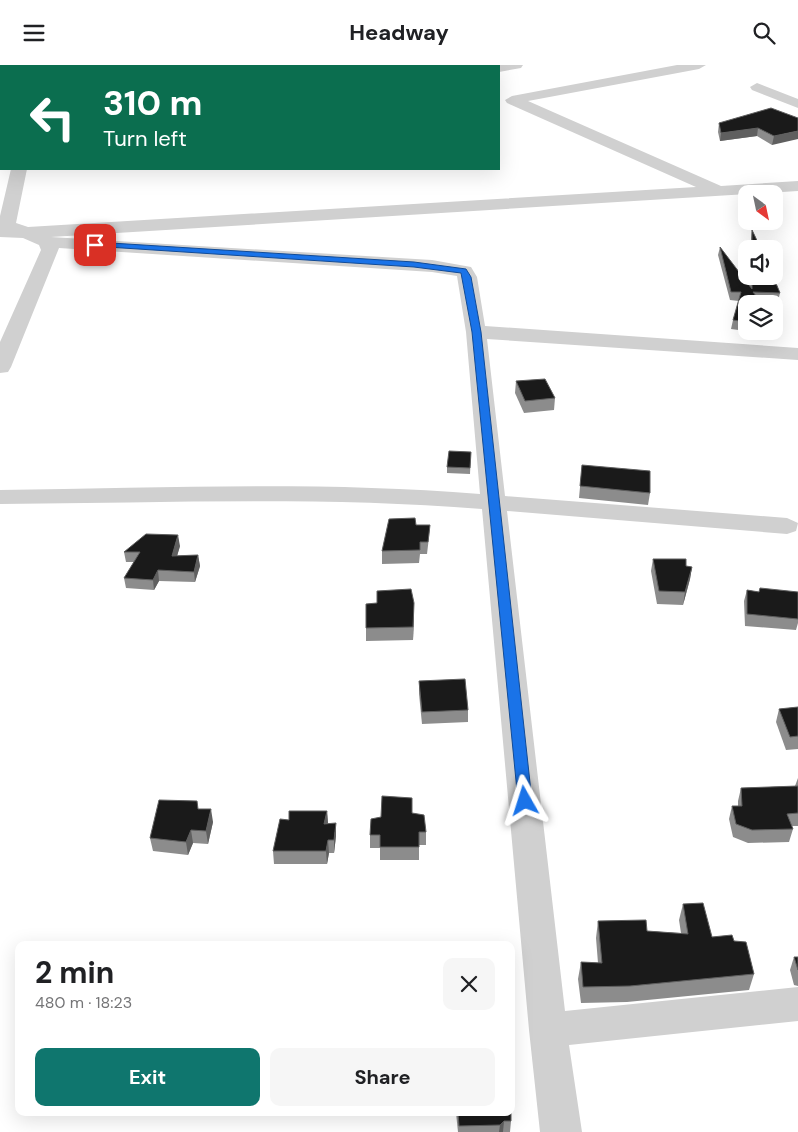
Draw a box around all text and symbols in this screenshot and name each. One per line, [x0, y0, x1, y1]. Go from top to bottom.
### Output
text: Headway [349, 18, 449, 47]
icon: menu [20, 19, 48, 47]
icon: search [750, 19, 778, 47]
text: 310 m [103, 80, 202, 126]
icon: left [20, 85, 85, 150]
text: Turn left [103, 124, 187, 153]
north arrow [738, 185, 782, 230]
map controls [738, 185, 783, 340]
pin [74, 224, 116, 266]
icon: arrive [81, 231, 109, 259]
button: sound [738, 240, 783, 285]
button: layers [738, 295, 783, 340]
position arrow [498, 774, 550, 826]
text: 2 min [35, 953, 114, 992]
button: close [443, 958, 495, 1010]
text: 480 m · 18:23 [35, 992, 132, 1013]
button: Exit [35, 1048, 260, 1106]
button: Share [270, 1048, 495, 1106]

